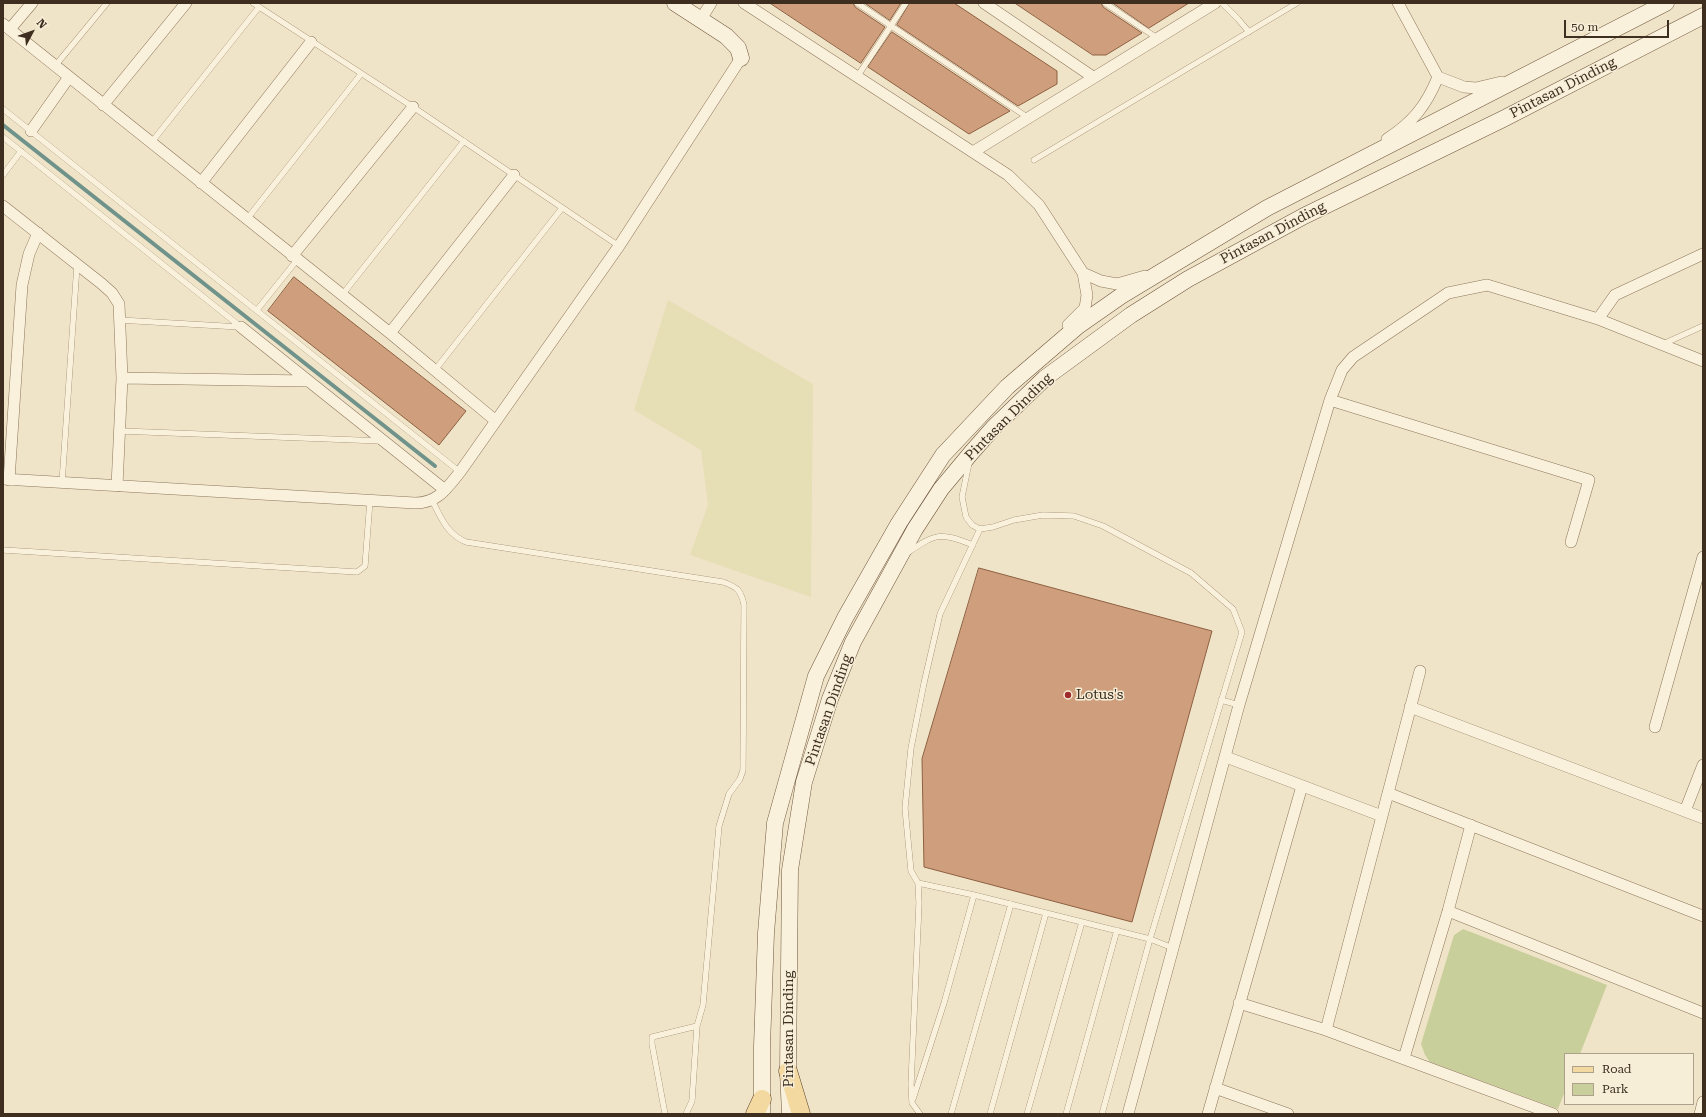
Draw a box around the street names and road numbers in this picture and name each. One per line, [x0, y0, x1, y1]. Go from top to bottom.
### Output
street label: Pintasan Dinding [1507, 54, 1619, 122]
street label: Pintasan Dinding [1218, 198, 1328, 268]
street label: Pintasan Dinding [962, 370, 1056, 464]
street label: Pintasan Dinding [802, 652, 856, 768]
street label: Pintasan Dinding [781, 971, 797, 1087]

